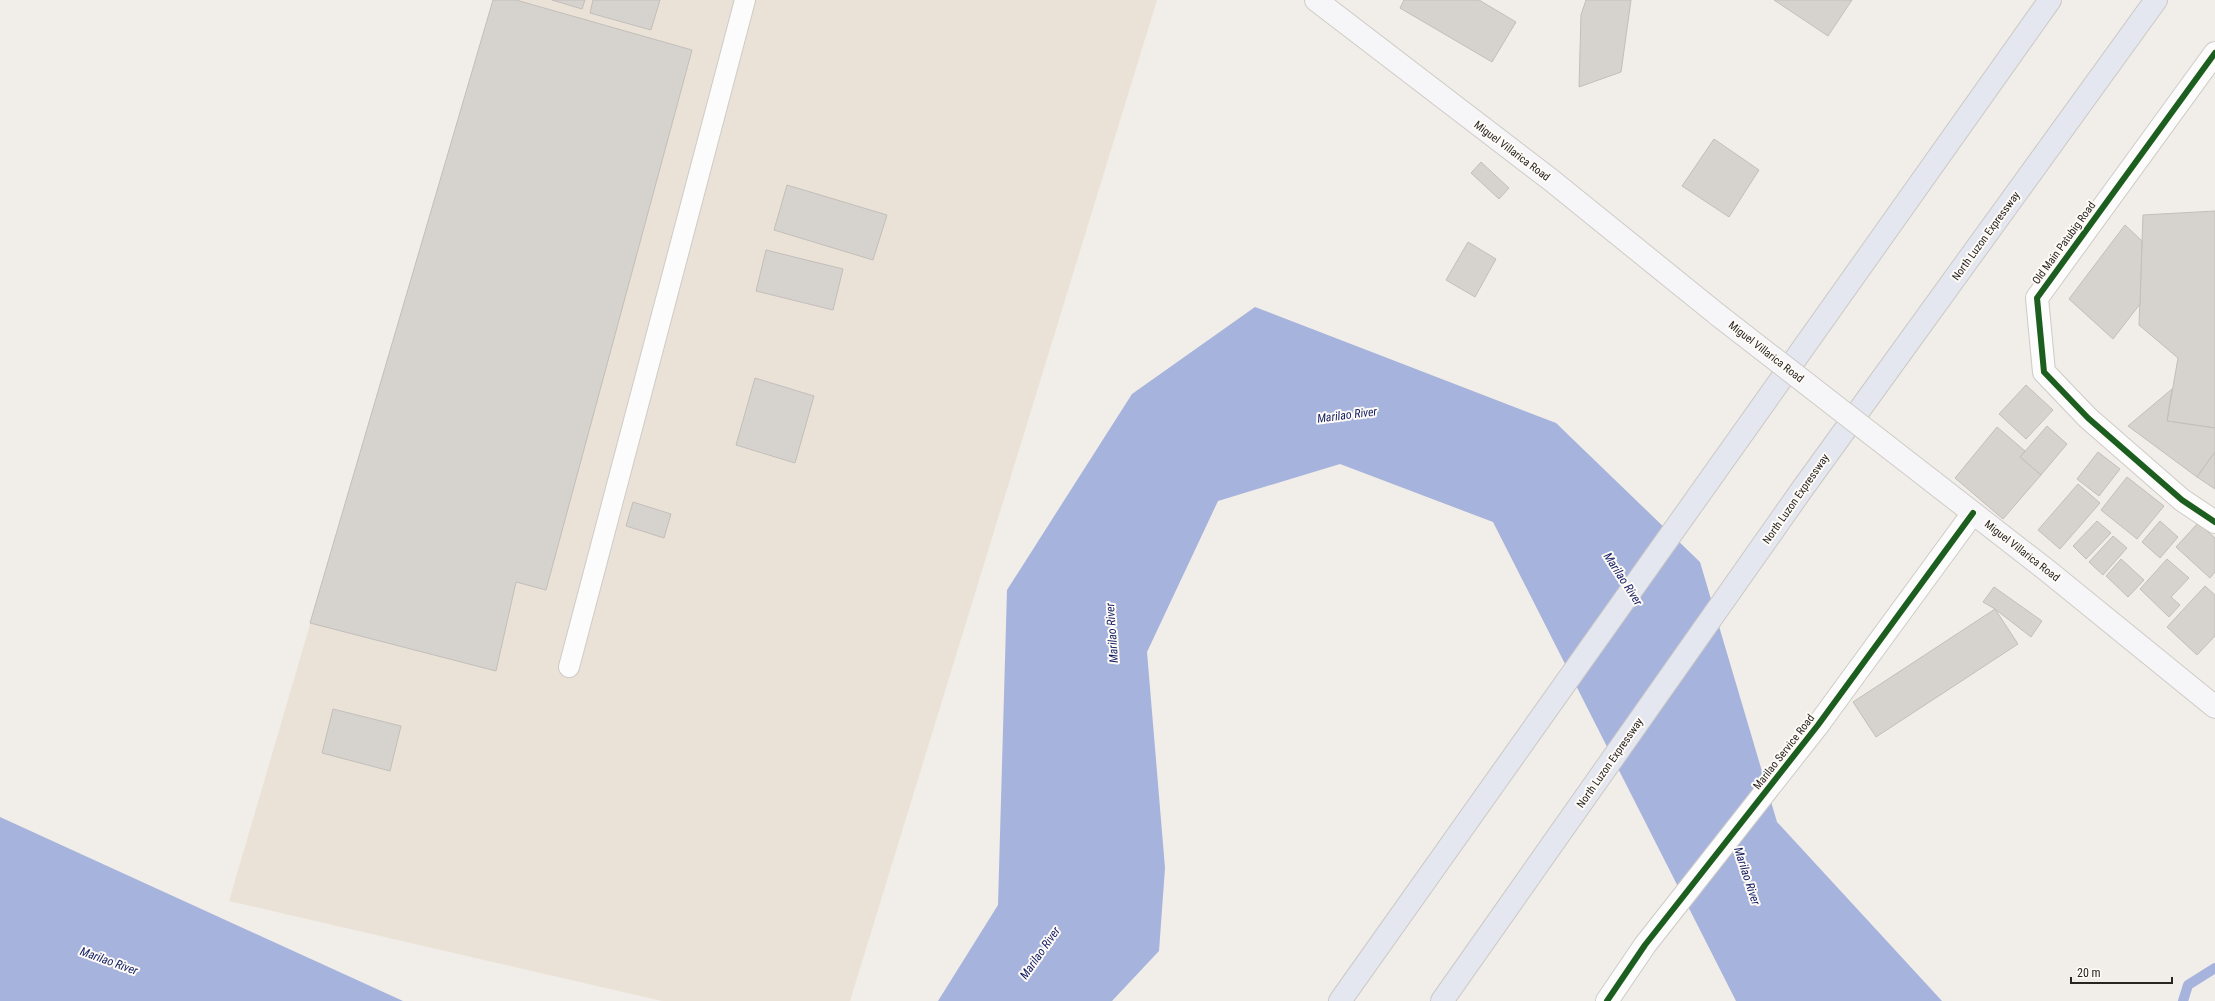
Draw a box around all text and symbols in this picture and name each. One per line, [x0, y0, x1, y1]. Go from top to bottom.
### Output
street label: Miguel Villarica Road [1471, 118, 1553, 184]
street label: North Luzon Expressway [1949, 189, 2023, 283]
street label: Old Main Patubig Road [2030, 199, 2098, 287]
street label: Miguel Villarica Road [1726, 319, 1806, 385]
water label: Marilao River [1316, 404, 1378, 426]
street label: North Luzon Expressway [1760, 451, 1832, 546]
street label: Miguel Villarica Road [1982, 518, 2062, 584]
water label: Marilao River [1601, 550, 1646, 608]
water label: Marilao River [1103, 602, 1121, 664]
street label: Marilao Service Road [1751, 712, 1817, 792]
street label: North Luzon Expressway [1574, 715, 1646, 810]
water label: Marilao River [1731, 845, 1763, 907]
water label: Marilao River [1017, 924, 1063, 982]
water label: Marilao River [78, 944, 140, 978]
scale bar [2071, 959, 2172, 985]
text: 20 m [2077, 966, 2101, 980]

